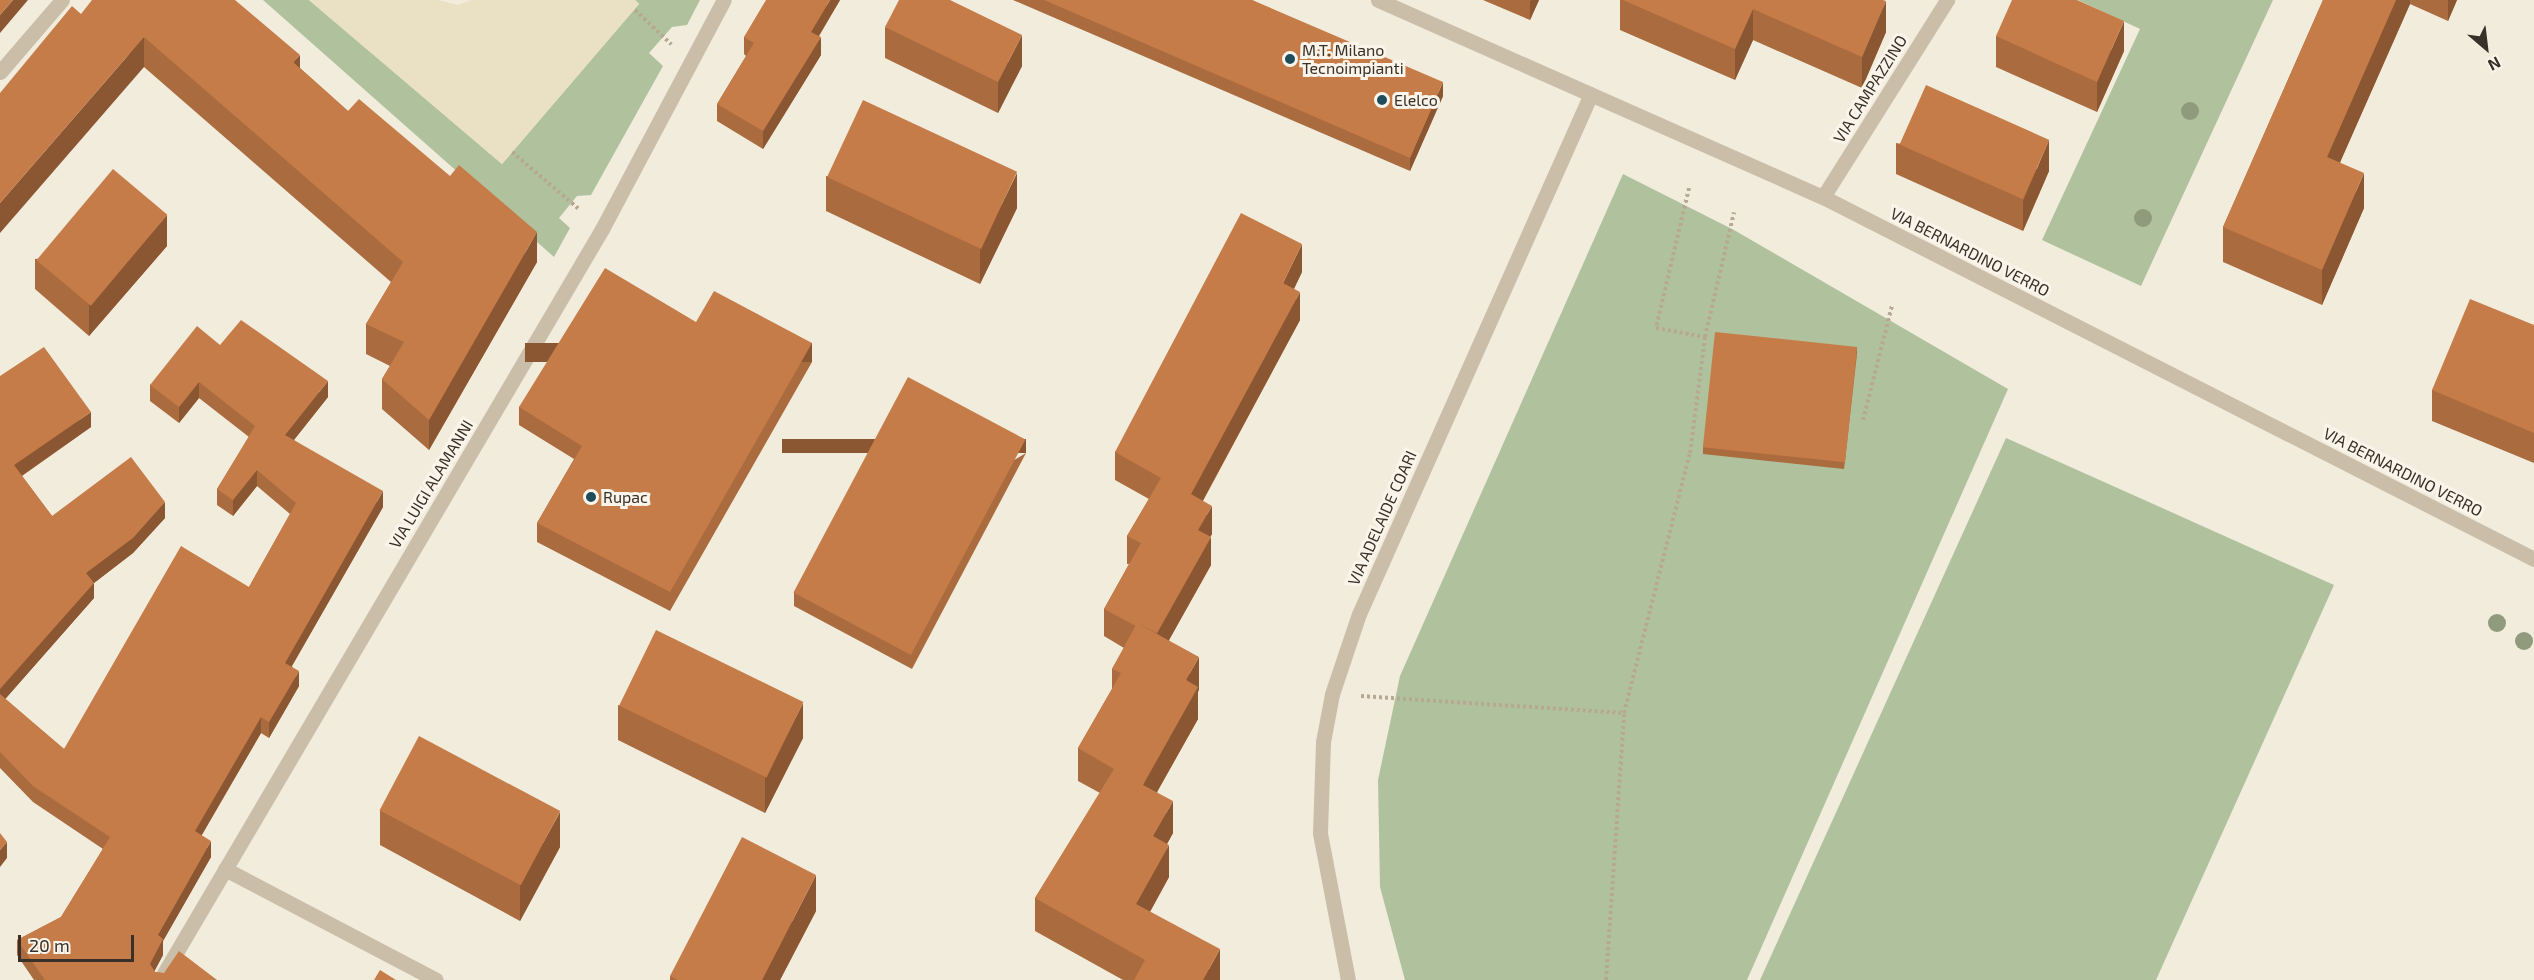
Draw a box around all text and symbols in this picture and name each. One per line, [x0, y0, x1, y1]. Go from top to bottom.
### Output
north arrow [2456, 18, 2516, 78]
street label: VIA CAMPAZZINO [1829, 31, 1911, 147]
place label: M.T. Milano Tecnoimpianti [1302, 40, 1404, 78]
marker: M.T. Milano Tecnoimpianti [1283, 52, 1297, 66]
text: N [2485, 53, 2504, 75]
place label: Elelco [1394, 90, 1438, 110]
marker: Elelco [1375, 93, 1389, 107]
street label: VIA BERNARDINO VERRO [1887, 203, 2053, 301]
street label: VIA LUIGI ALAMANNI [385, 416, 477, 552]
street label: VIA BERNARDINO VERRO [2320, 423, 2486, 521]
street label: VIA ADELAIDE COARI [1344, 447, 1420, 589]
place label: Rupac [603, 487, 648, 507]
marker: Rupac [584, 490, 598, 504]
scale bar [21, 923, 136, 961]
text: 20 m [29, 934, 70, 956]

